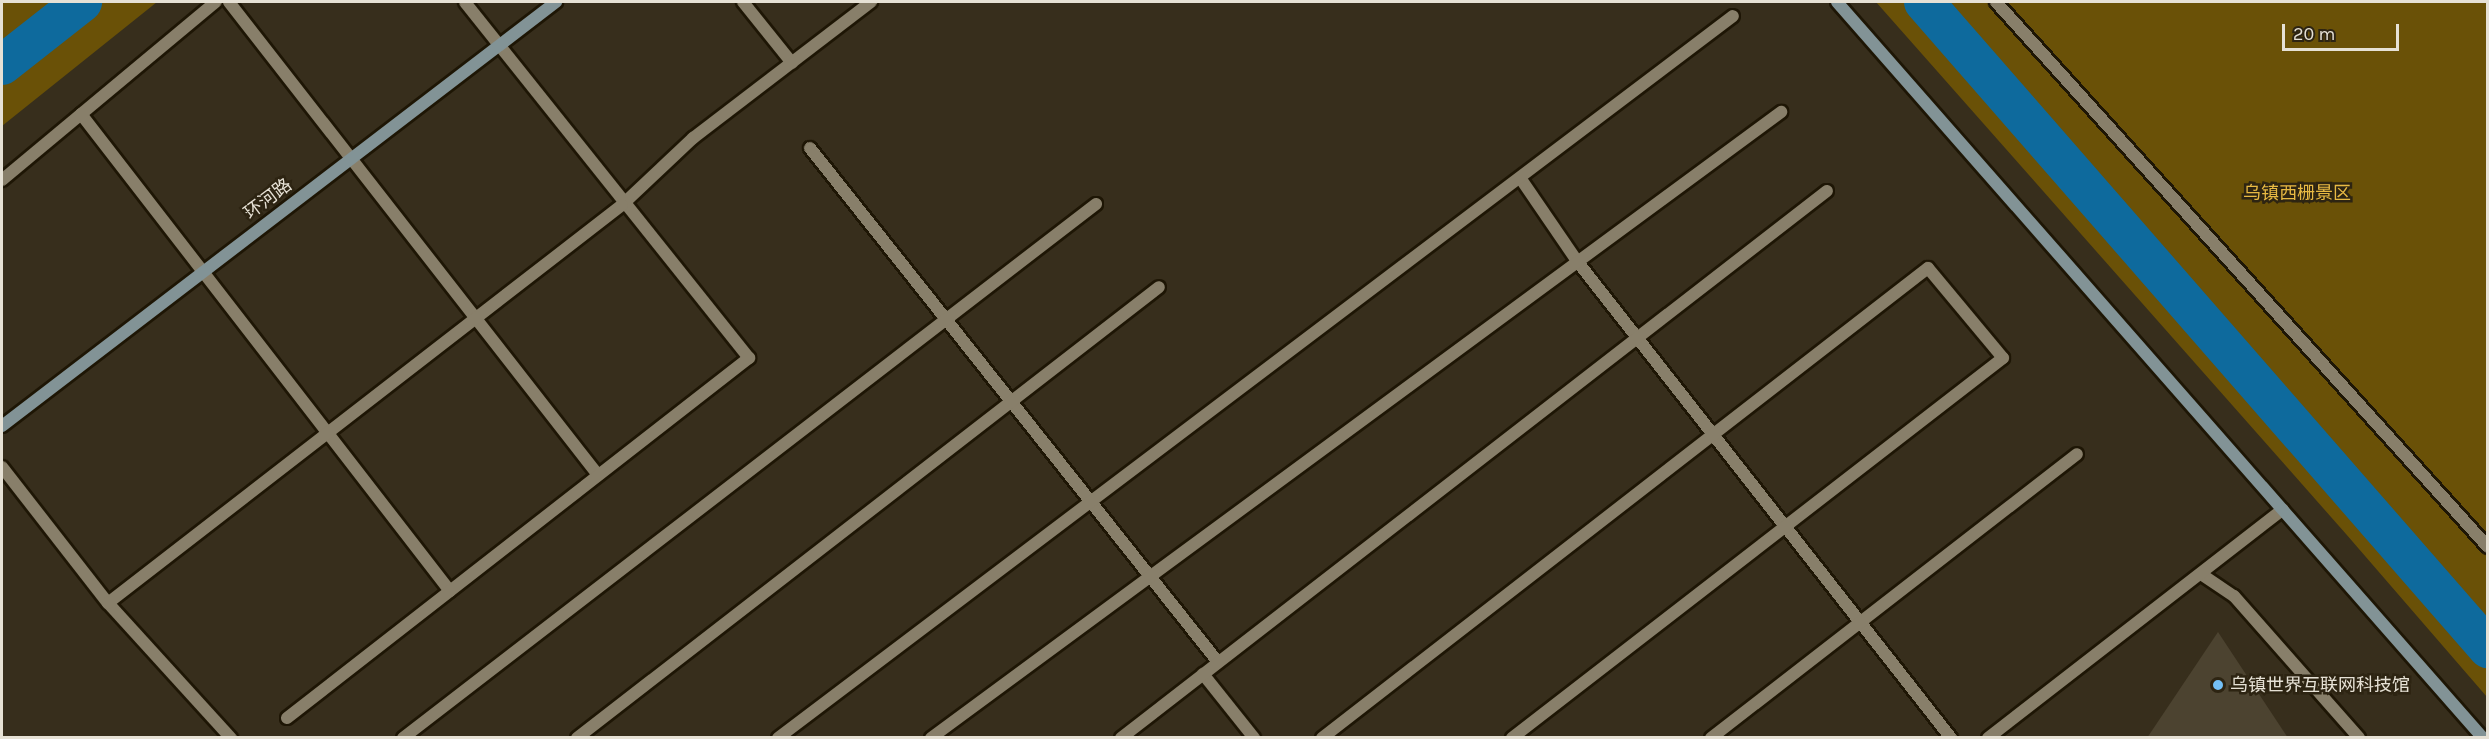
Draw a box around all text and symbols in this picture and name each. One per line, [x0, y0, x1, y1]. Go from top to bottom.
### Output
scale bar [2285, 12, 2402, 50]
text: 20 m [2293, 23, 2335, 45]
street label: 环河路 [240, 174, 296, 224]
park label: 乌镇西栅景区 [2243, 182, 2351, 204]
place label: 乌镇世界互联网科技馆 [2230, 674, 2410, 696]
marker: 乌镇世界互联网科技馆 [2211, 678, 2225, 692]

